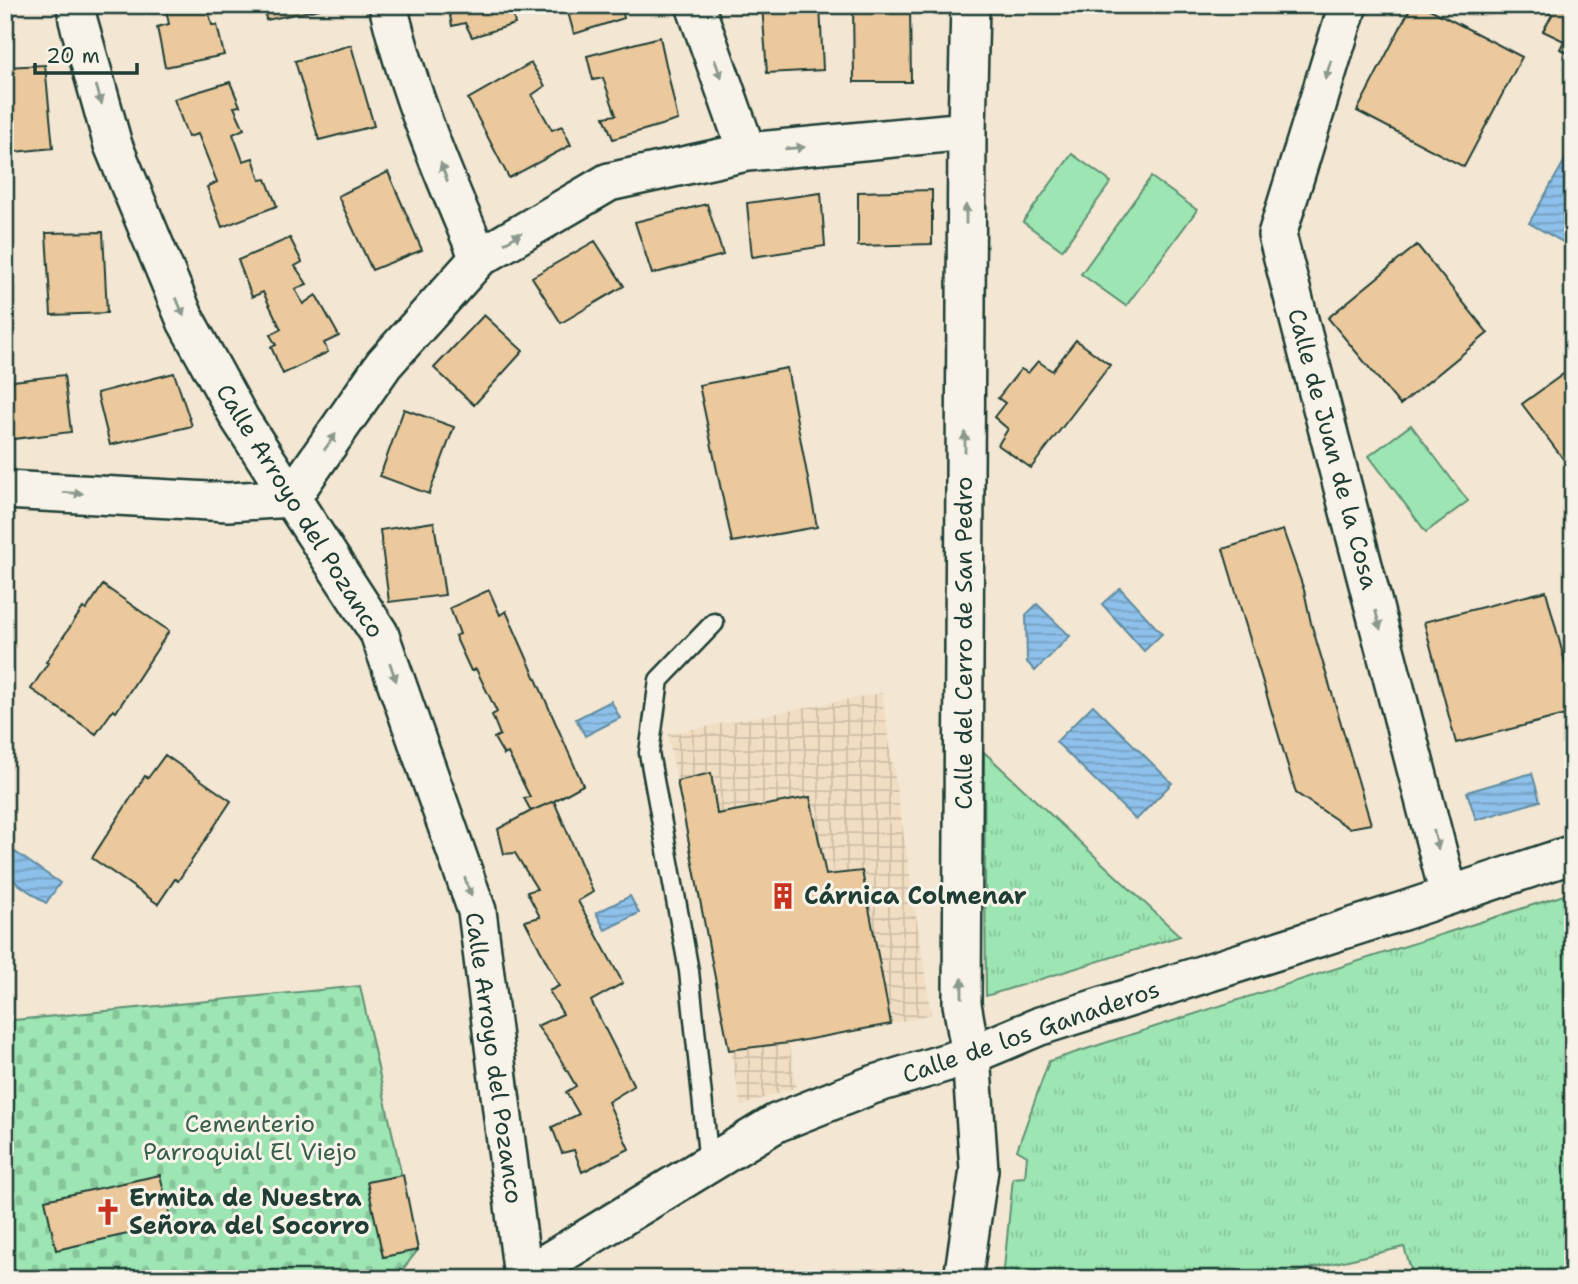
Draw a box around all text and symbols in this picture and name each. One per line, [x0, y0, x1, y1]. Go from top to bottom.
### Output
scale bar [35, 32, 136, 76]
text: 20 m [46, 42, 100, 70]
one-way arrow [713, 59, 724, 80]
one-way arrow [1322, 60, 1333, 81]
one-way arrow [95, 85, 105, 106]
one-way arrow [785, 142, 807, 153]
one-way arrow [438, 162, 449, 183]
one-way arrow [961, 203, 972, 225]
one-way arrow [503, 233, 523, 245]
one-way arrow [175, 297, 186, 318]
street label: Calle de Juan de la Cosa [1280, 305, 1386, 593]
street label: Calle Arroyo del Pozanco [209, 378, 391, 644]
one-way arrow [959, 431, 971, 453]
one-way arrow [323, 433, 337, 451]
street label: Calle del Cerro de San Pedro [948, 476, 980, 810]
one-way arrow [63, 488, 85, 499]
one-way arrow [1373, 609, 1384, 631]
one-way arrow [388, 662, 399, 683]
one-way arrow [1431, 829, 1442, 851]
one-way arrow [463, 876, 474, 897]
place label: Cárnica Colmenar [804, 880, 1027, 912]
building icon: Cárnica Colmenar [768, 881, 798, 911]
street label: Calle Arroyo del Pozanco [458, 910, 530, 1206]
street label: Calle de los Ganaderos [898, 973, 1164, 1091]
one-way arrow [956, 977, 968, 999]
park label: Cementerio Parroquial El Viejo [143, 1108, 357, 1168]
place label: Ermita de Nuestra Señora del Socorro [129, 1182, 369, 1242]
church icon: Ermita de Nuestra Señora del Socorro [93, 1197, 123, 1227]

